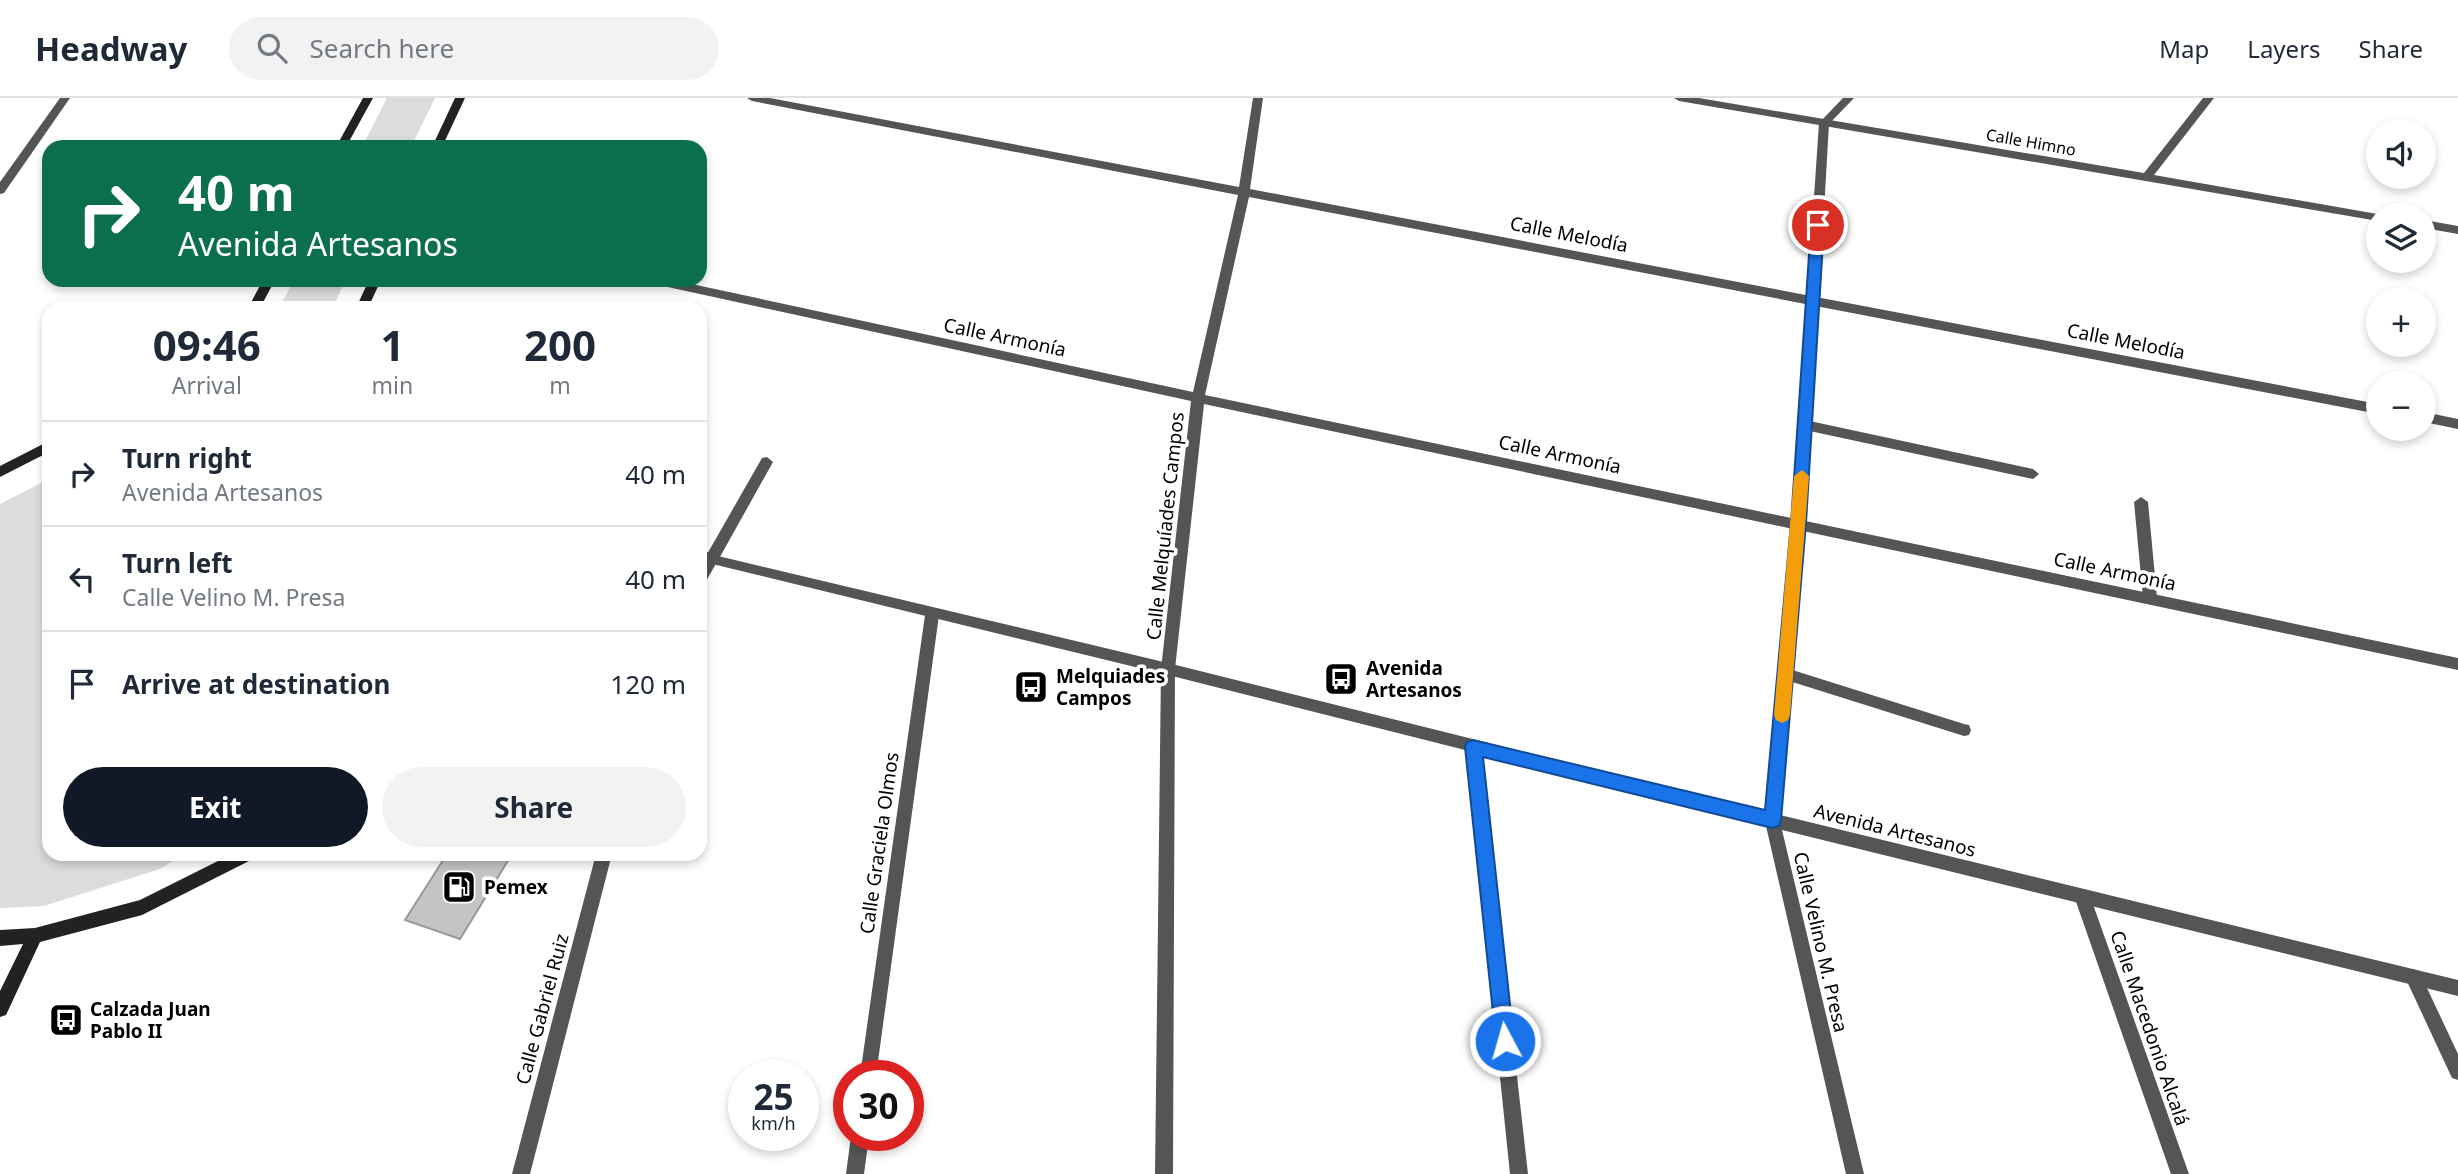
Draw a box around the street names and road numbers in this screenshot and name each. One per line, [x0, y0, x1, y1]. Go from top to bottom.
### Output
street label: Calle Himno [1984, 123, 2078, 161]
street label: Calle Melodía [1508, 210, 1630, 258]
street label: Calle Armonía [941, 311, 1069, 363]
street label: Calle Melodía [2065, 317, 2187, 365]
street label: Calle Melquíades Campos [1140, 411, 1190, 641]
street label: Calle Armonía [1496, 428, 1624, 480]
street label: Calle Armonía [2051, 545, 2179, 597]
street label: Calle Graciela Olmos [853, 750, 905, 936]
street label: Avenida Artesanos [1811, 797, 1979, 863]
street label: Calle Velino M. Presa [1788, 849, 1854, 1035]
street label: Calle Macedonio Alcalá [2104, 927, 2196, 1129]
street label: Calle Gabriel Ruiz [509, 931, 575, 1087]

